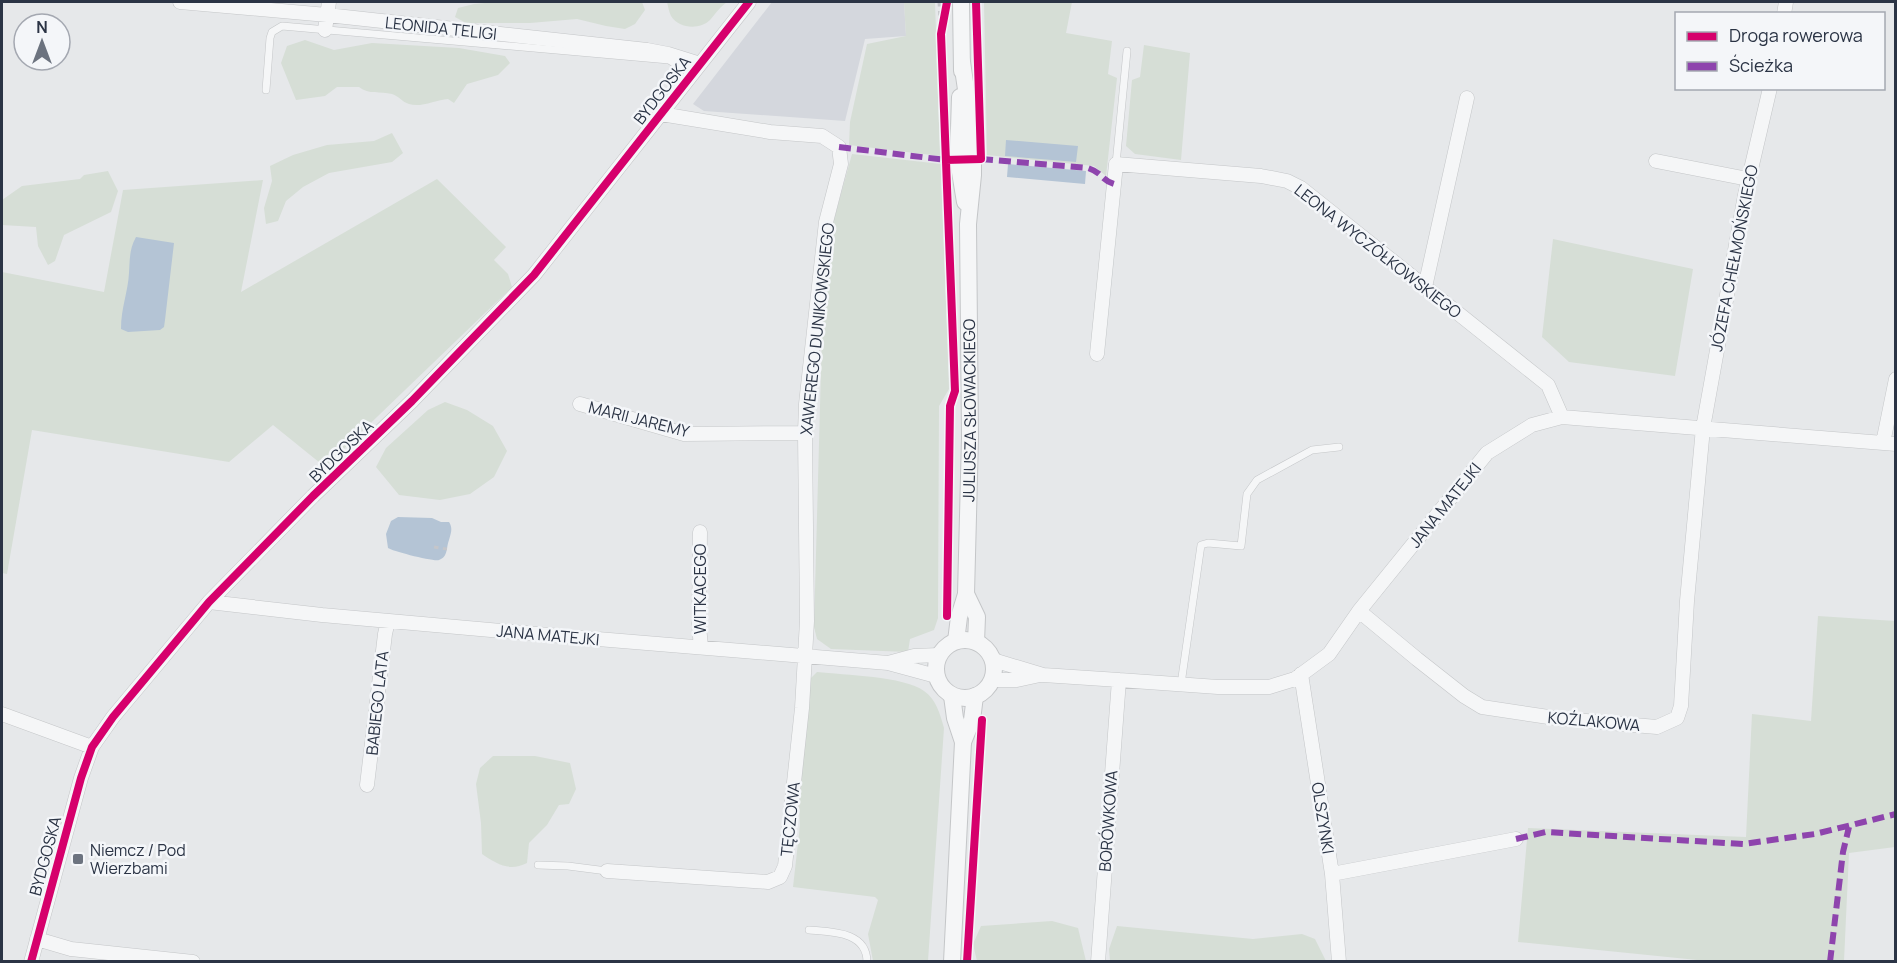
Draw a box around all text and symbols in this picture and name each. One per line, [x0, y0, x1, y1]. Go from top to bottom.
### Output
street label: LEONIDA TELIGI [384, 11, 498, 45]
north arrow [12, 12, 72, 72]
legend [1675, 12, 1885, 90]
text: N [36, 16, 48, 38]
text: Droga rowerowa [1729, 23, 1863, 47]
street label: BYDGOSKA [628, 51, 696, 129]
text: Ścieżka [1729, 53, 1793, 77]
street label: JÓZEFA CHEŁMOŃSKIEGO [1705, 162, 1763, 353]
street label: LEONA WYCZÓŁKOWSKIEGO [1290, 179, 1466, 323]
street label: XAWEREGO DUNIKOWSKIEGO [795, 221, 839, 436]
street label: JULIUSZA SŁOWACKIEGO [957, 318, 981, 502]
street label: MARII JAREMY [586, 396, 692, 442]
street label: BYDGOSKA [304, 415, 378, 487]
street label: JANA MATEJKI [1404, 458, 1486, 552]
street label: WITKACEGO [689, 543, 711, 634]
street label: JANA MATEJKI [496, 620, 600, 650]
street label: BABIEGO LATA [361, 650, 393, 756]
street label: KOŹLAKOWA [1547, 706, 1641, 736]
street label: BORÓWKOWA [1093, 770, 1123, 872]
street label: OLSZYNKI [1306, 780, 1340, 856]
street label: TĘCZOWA [775, 781, 805, 857]
street label: BYDGOSKA [24, 814, 66, 898]
place label: Niemcz / Pod Wierzbami [90, 839, 186, 879]
marker: Niemcz / Pod Wierzbami [71, 852, 85, 866]

